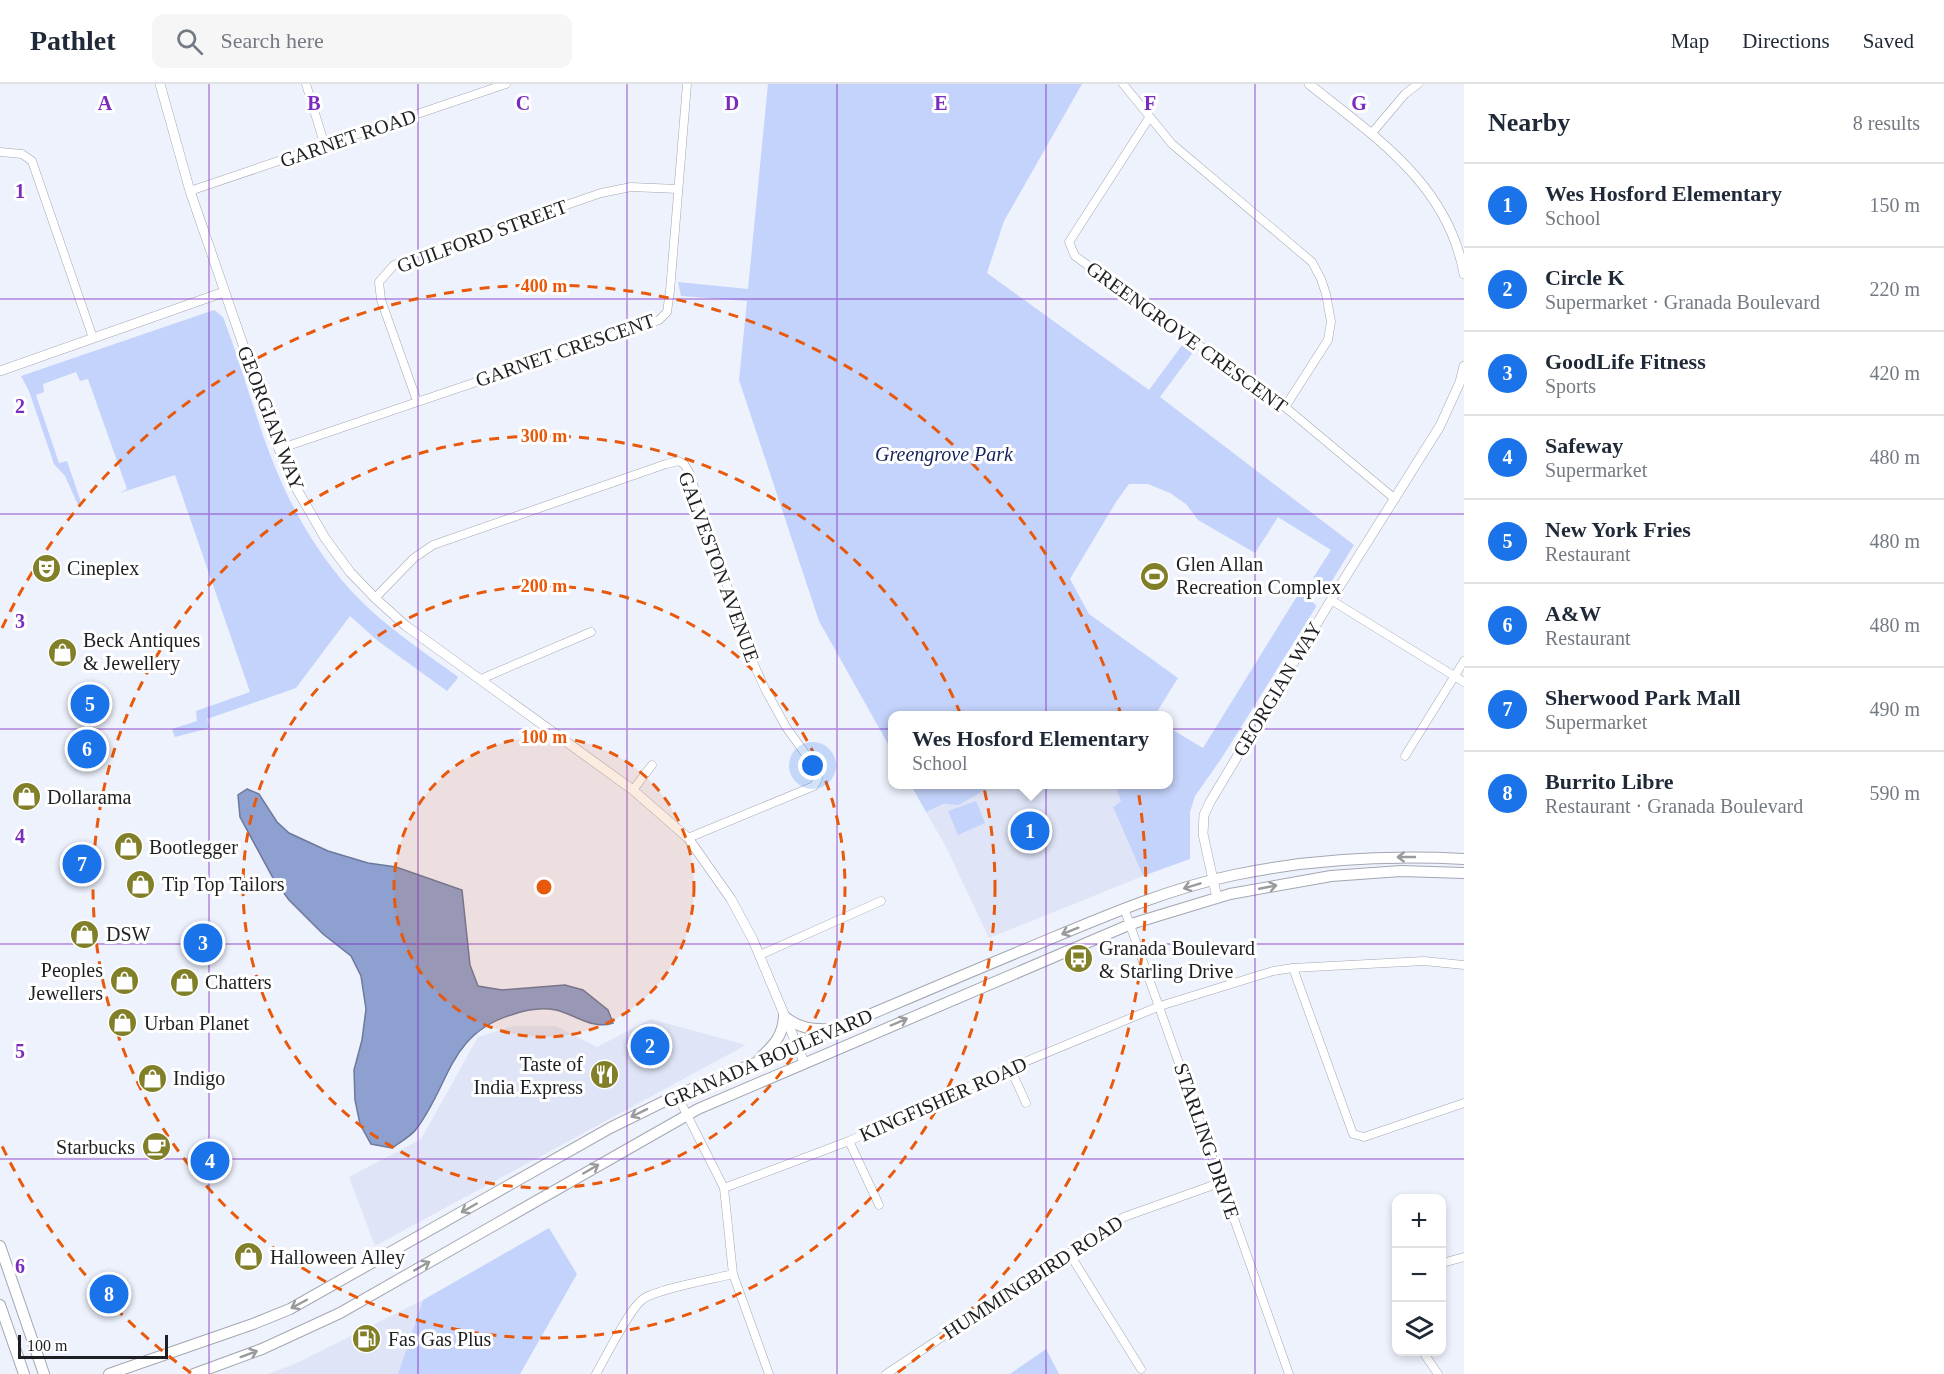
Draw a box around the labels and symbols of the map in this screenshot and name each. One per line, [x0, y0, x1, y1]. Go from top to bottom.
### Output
text: A [98, 92, 113, 114]
text: B [307, 92, 321, 114]
text: C [516, 92, 530, 114]
text: D [725, 92, 739, 114]
text: E [934, 92, 948, 114]
text: F [1144, 92, 1156, 114]
text: G [1351, 92, 1367, 114]
street label: GARNET ROAD [277, 104, 419, 172]
text: 1 [15, 180, 25, 202]
street label: GUILFORD STREET [394, 195, 570, 277]
street label: GREENGROVE CRESCENT [1082, 257, 1292, 417]
text: 400 m [521, 276, 567, 296]
street label: GARNET CRESCENT [473, 309, 657, 391]
street label: GEORGIAN WAY [233, 343, 309, 493]
text: 2 [15, 395, 25, 417]
text: 300 m [521, 426, 567, 446]
park label: Greengrove Park [875, 443, 1014, 466]
street label: GALVESTON AVENUE [674, 469, 764, 665]
theatre icon: Cineplex [30, 552, 62, 584]
place label: Glen Allan Recreation Complex [1176, 553, 1341, 599]
place label: Cineplex [67, 557, 139, 580]
sports icon: Glen Allan Recreation Complex [1139, 560, 1171, 592]
text: 200 m [521, 576, 567, 596]
text: 3 [15, 610, 25, 632]
street label: GEORGIAN WAY [1228, 618, 1326, 760]
place label: Beck Antiques & Jewellery [83, 629, 200, 675]
shop icon: Beck Antiques & Jewellery [46, 636, 78, 668]
pin: 5 [70, 682, 110, 726]
pin: 6 [68, 726, 106, 772]
text: 100 m [521, 727, 567, 747]
your location [798, 751, 827, 780]
shop icon: Dollarama [10, 781, 42, 813]
place label: Dollarama [47, 786, 132, 808]
pin: 1 [1010, 808, 1050, 854]
text: 4 [15, 825, 25, 847]
shop icon: Bootlegger [112, 831, 144, 863]
place label: Bootlegger [149, 836, 238, 859]
pin: 7 [62, 842, 101, 886]
one-way arrow [1396, 851, 1416, 863]
shop icon: Tip Top Tailors [125, 868, 157, 900]
place label: Tip Top Tailors [162, 873, 285, 896]
centre of rings [534, 877, 554, 897]
one-way arrow [1183, 881, 1202, 892]
one-way arrow [1258, 881, 1277, 892]
shop icon: DSW [69, 918, 101, 950]
pin: 3 [184, 920, 222, 966]
place label: DSW [106, 923, 151, 945]
one-way arrow [1062, 926, 1080, 937]
place label: Granada Boulevard & Starling Drive [1099, 937, 1255, 983]
bus stop icon: Granada Boulevard & Starling Drive [1062, 943, 1094, 975]
place label: Peoples Jewellers [29, 959, 103, 1004]
shop icon: Peoples Jewellers [108, 965, 140, 997]
shop icon: Chatters [168, 966, 200, 998]
place label: Chatters [205, 971, 272, 993]
street label: GRANADA BOULEVARD [660, 1004, 876, 1112]
shop icon: Urban Planet [107, 1007, 139, 1039]
place label: Urban Planet [144, 1012, 249, 1034]
one-way arrow [890, 1016, 908, 1027]
pin: 2 [630, 1024, 670, 1068]
text: 5 [15, 1040, 25, 1062]
street label: KINGFISHER ROAD [856, 1052, 1030, 1146]
place label: Taste of India Express [474, 1053, 583, 1099]
restaurant icon: Taste of India Express [588, 1059, 620, 1091]
street label: STARLING DRIVE [1170, 1060, 1244, 1222]
shop icon: Indigo [136, 1062, 168, 1094]
place label: Indigo [173, 1067, 225, 1090]
one-way arrow [631, 1108, 649, 1120]
cafe icon: Starbucks [140, 1131, 172, 1163]
place label: Starbucks [56, 1136, 135, 1158]
pin: 4 [190, 1138, 230, 1184]
one-way arrow [582, 1163, 599, 1175]
one-way arrow [461, 1202, 478, 1214]
street label: HUMMINGBIRD ROAD [939, 1211, 1127, 1343]
shop icon: Halloween Alley [233, 1241, 265, 1273]
place label: Halloween Alley [270, 1246, 405, 1269]
text: 6 [15, 1255, 25, 1277]
one-way arrow [413, 1260, 430, 1272]
pin: 8 [90, 1272, 128, 1316]
one-way arrow [291, 1299, 309, 1310]
fuel station icon: Fas Gas Plus [351, 1323, 383, 1355]
place label: Fas Gas Plus [388, 1328, 492, 1350]
scale bar [18, 1332, 168, 1360]
one-way arrow [239, 1348, 257, 1359]

